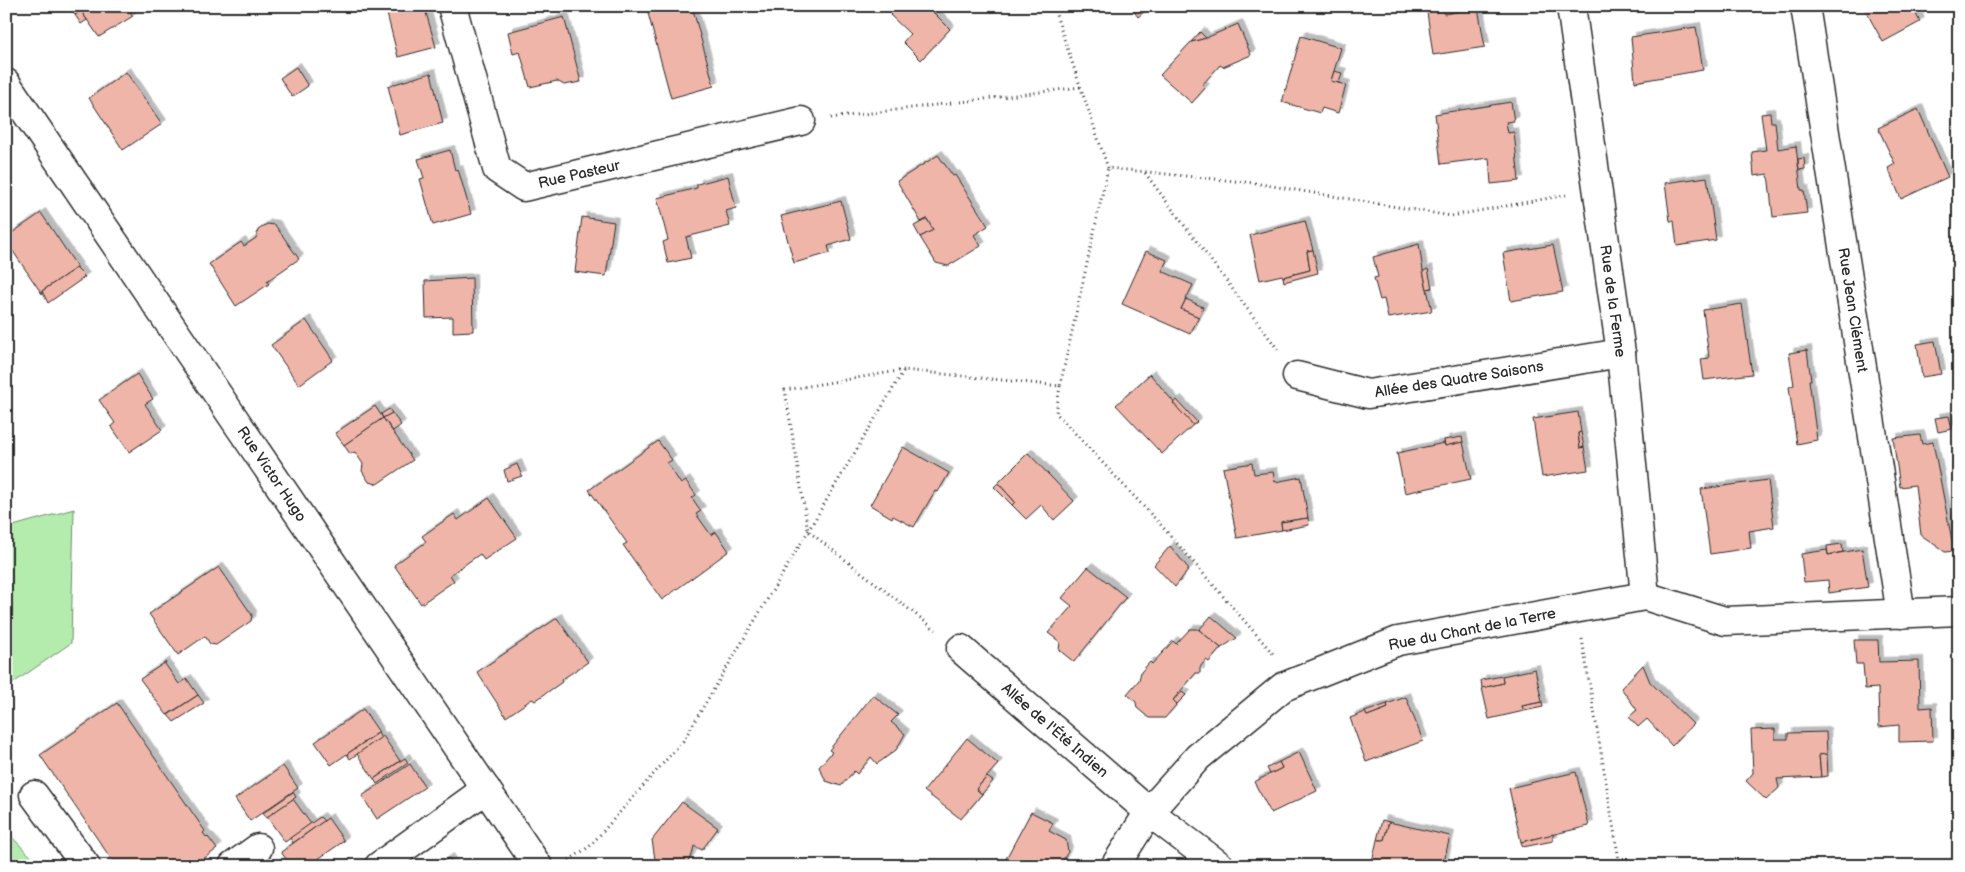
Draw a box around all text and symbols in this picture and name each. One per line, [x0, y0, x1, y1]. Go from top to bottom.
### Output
street label: Rue Pasteur [536, 156, 623, 193]
street label: Rue de la Ferme [1595, 244, 1630, 359]
street label: Rue Jean Clément [1833, 246, 1872, 374]
street label: Allée des Quatre Saisons [1373, 357, 1545, 402]
street label: Rue Victor Hugo [233, 423, 310, 526]
street label: Rue du Chant de la Terre [1387, 604, 1558, 655]
street label: Allée de l'Été Indien [997, 679, 1112, 782]

